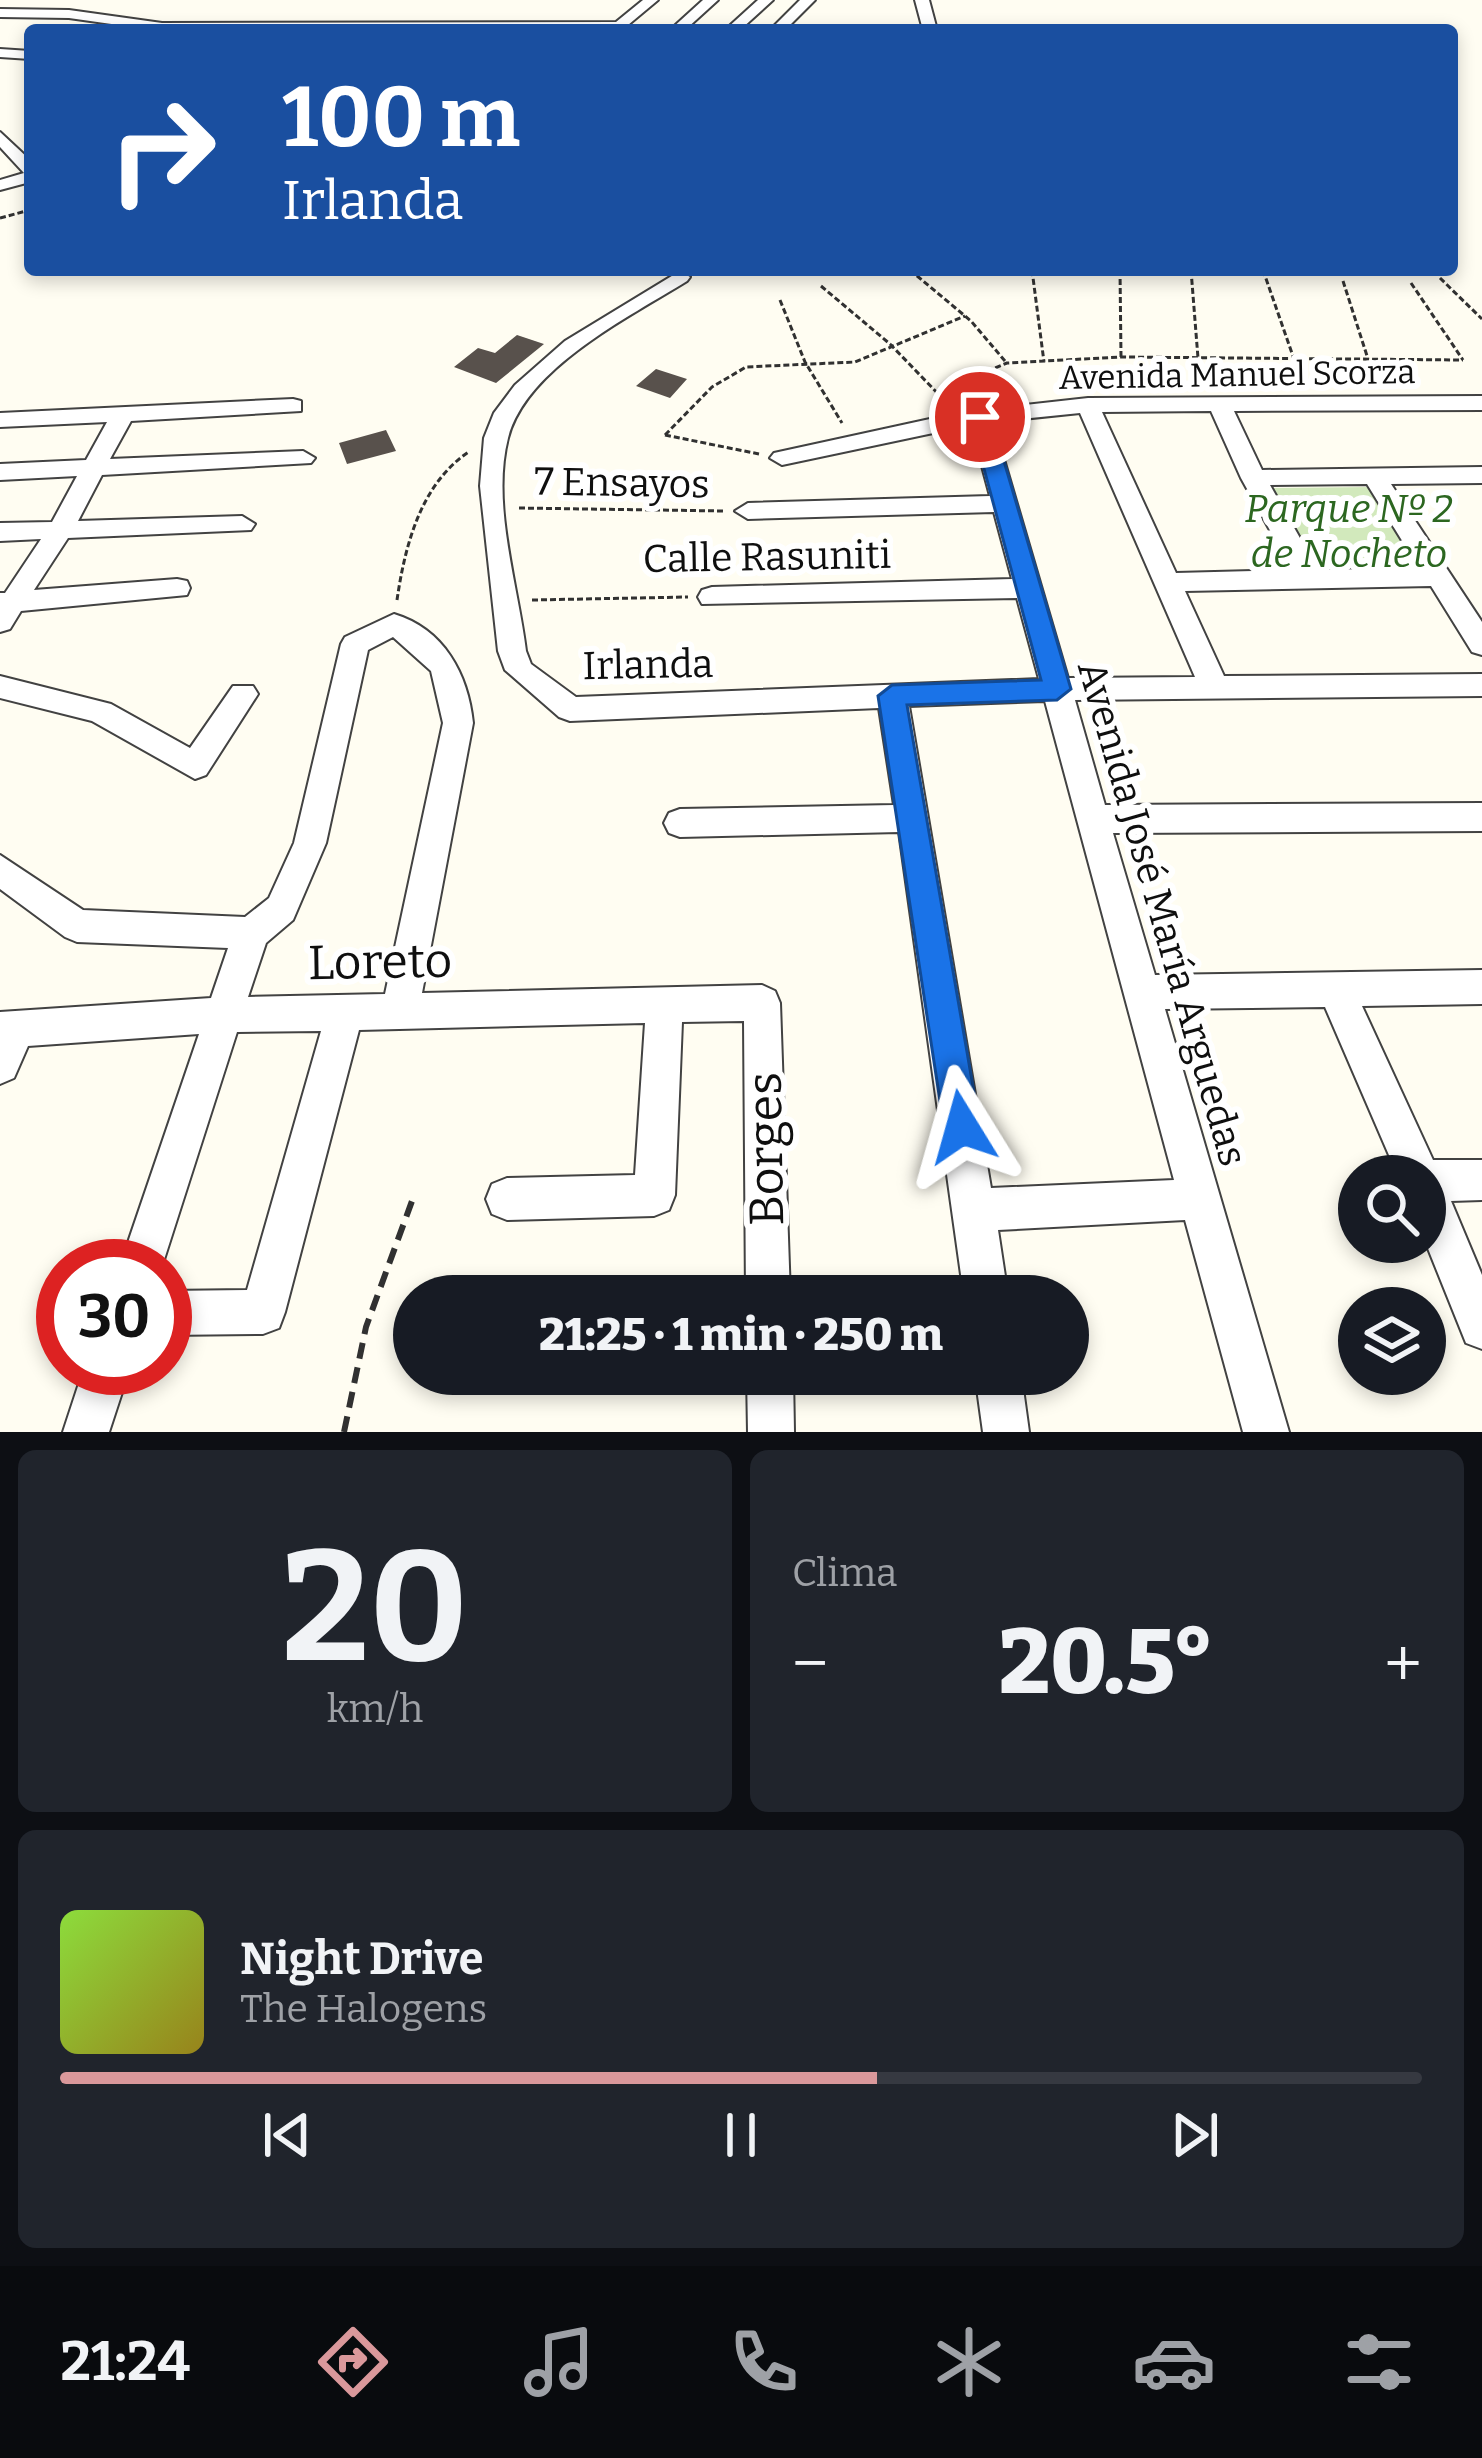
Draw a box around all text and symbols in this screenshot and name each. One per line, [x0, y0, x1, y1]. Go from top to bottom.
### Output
text: 100 m [282, 67, 520, 168]
icon: right [84, 72, 240, 228]
text: Irlanda [282, 169, 463, 233]
street label: Avenida Manuel Scorza [1058, 352, 1416, 398]
pin [929, 366, 1031, 468]
icon: arrive [947, 384, 1013, 450]
street label: 7 Ensayos [534, 458, 710, 508]
park label: Parque Nº 2 de Nocheto [1245, 486, 1453, 577]
street label: Calle Rasuniti [642, 532, 892, 582]
street label: Irlanda [582, 641, 714, 689]
street label: Avenida José María Arguedas [1068, 655, 1256, 1171]
street label: Loreto [307, 932, 453, 992]
position arrow [899, 1064, 1025, 1190]
street label: Borges [736, 1072, 796, 1226]
map controls [1338, 1155, 1446, 1395]
button: search [1338, 1155, 1446, 1263]
speed limit sign: 30 [36, 1239, 192, 1395]
button: layers [1338, 1287, 1446, 1395]
text: 21:25 · 1 min · 250 m [539, 1308, 943, 1362]
text: 20 [282, 1514, 468, 1701]
text: Clima [792, 1550, 897, 1596]
text: 20.5° [999, 1609, 1214, 1717]
text: − [792, 1624, 828, 1703]
text: + [1384, 1624, 1422, 1703]
text: km/h [327, 1686, 423, 1732]
text: Night Drive [240, 1932, 483, 1986]
text: The Halogens [240, 1986, 487, 2032]
icon: previous [254, 2102, 320, 2168]
icon: pause [708, 2102, 774, 2168]
icon: next [1162, 2102, 1228, 2168]
icon: directions [311, 2320, 395, 2404]
icon: music [517, 2320, 601, 2404]
icon: phone [722, 2320, 806, 2404]
icon: climate [927, 2320, 1011, 2404]
icon: car [1132, 2320, 1216, 2404]
icon: filters [1337, 2320, 1421, 2404]
text: 21:24 [61, 2330, 190, 2394]

